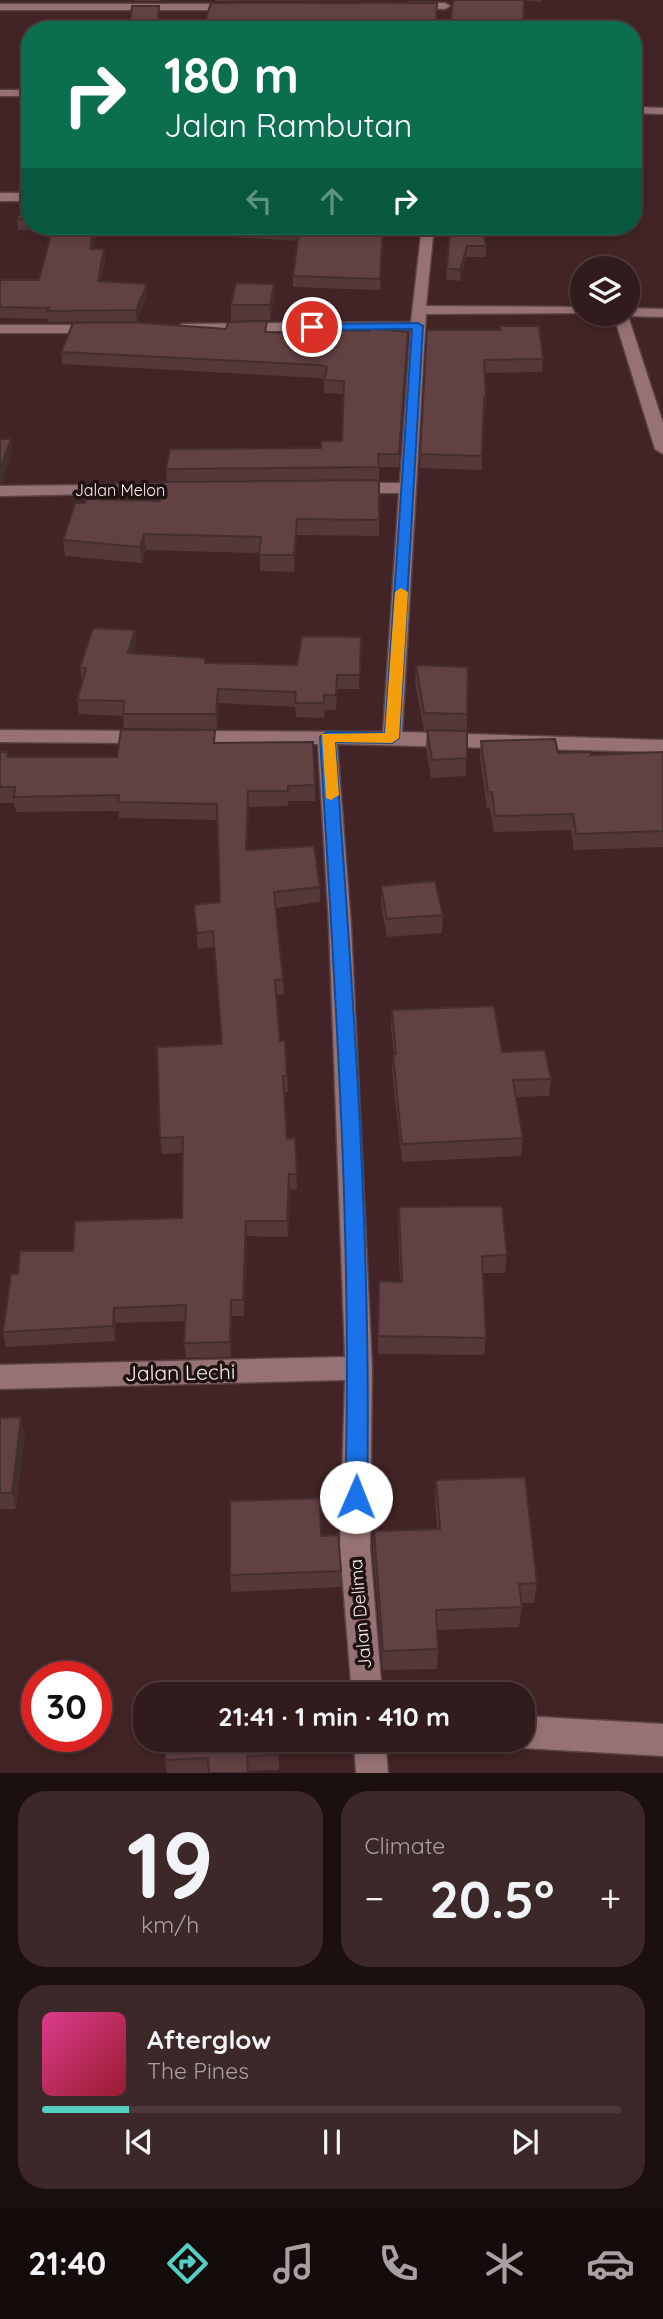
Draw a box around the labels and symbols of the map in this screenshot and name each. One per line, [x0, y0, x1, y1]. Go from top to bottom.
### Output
pin [282, 297, 342, 357]
street label: Jalan Melon [75, 480, 165, 500]
street label: Jalan Lechi [125, 1358, 235, 1386]
position arrow [319, 1460, 393, 1534]
street label: Jalan Delima [344, 1558, 376, 1670]
speed limit sign: 30 [21, 1661, 112, 1752]

